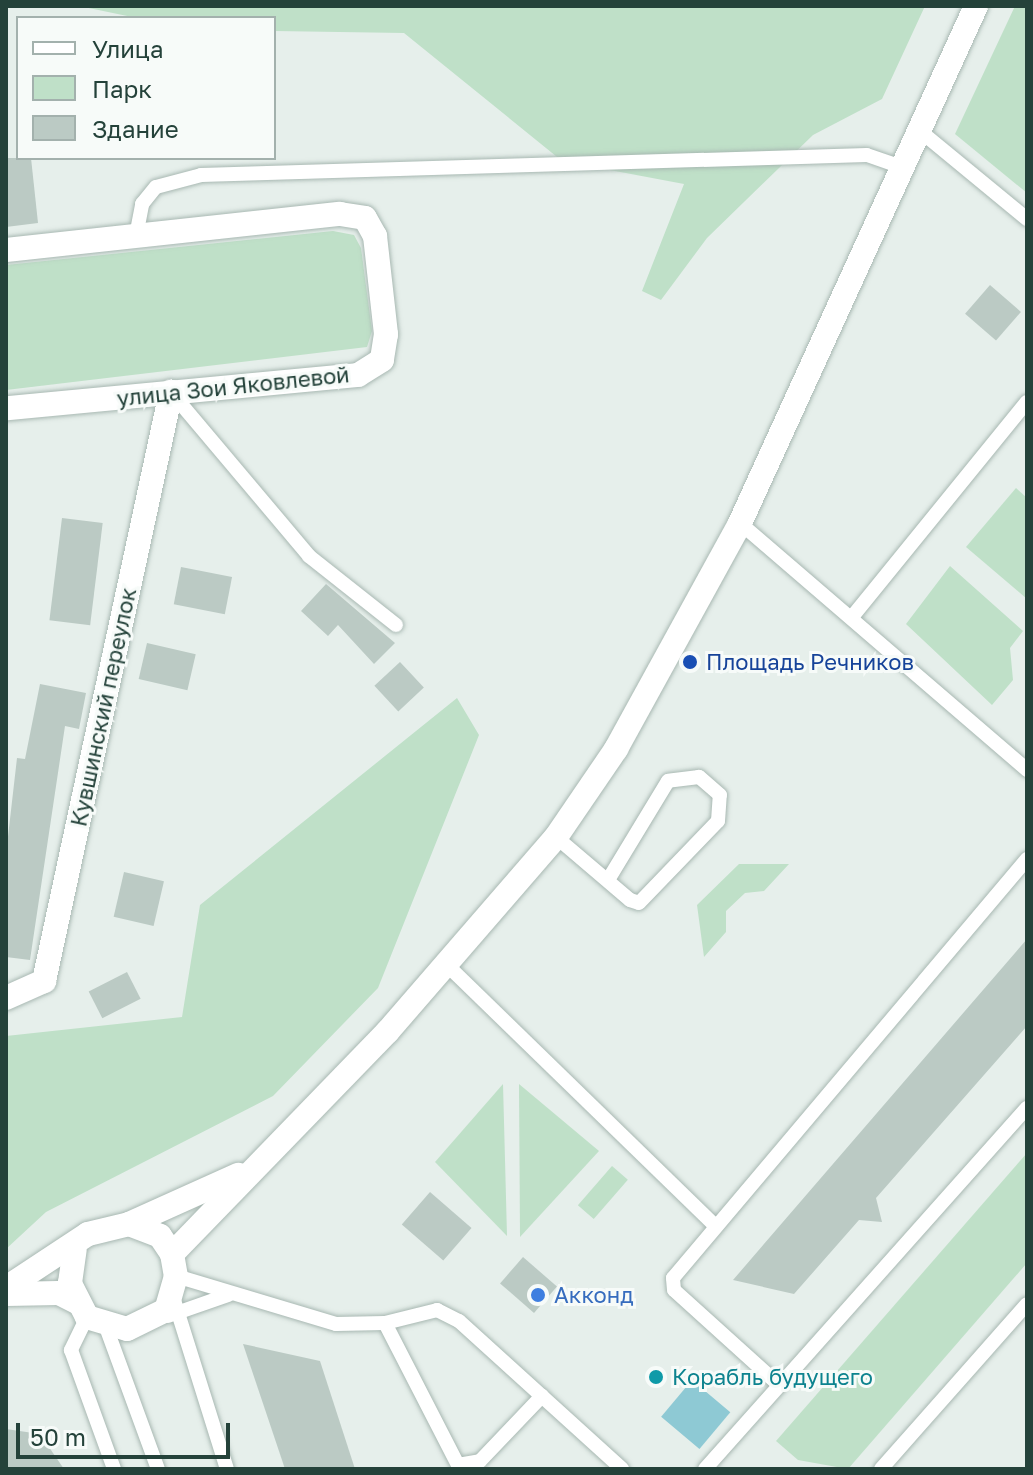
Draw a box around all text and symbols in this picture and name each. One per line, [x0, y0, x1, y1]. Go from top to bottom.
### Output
legend [16, 16, 276, 160]
text: Улица [92, 34, 164, 63]
text: Парк [92, 74, 152, 103]
text: Здание [92, 114, 179, 143]
street label: улица Зои Яковлевой [115, 361, 351, 411]
street label: Кувшинский переулок [65, 585, 141, 829]
place label: Площадь Речников [706, 649, 914, 675]
marker: Площадь Речников [681, 653, 699, 671]
place label: Акконд [554, 1282, 634, 1308]
marker: Акконд [529, 1286, 547, 1304]
place label: Корабль будущего [672, 1364, 873, 1390]
marker: Корабль будущего [647, 1368, 665, 1386]
scale bar [20, 1407, 234, 1457]
text: 50 m [30, 1422, 86, 1451]

